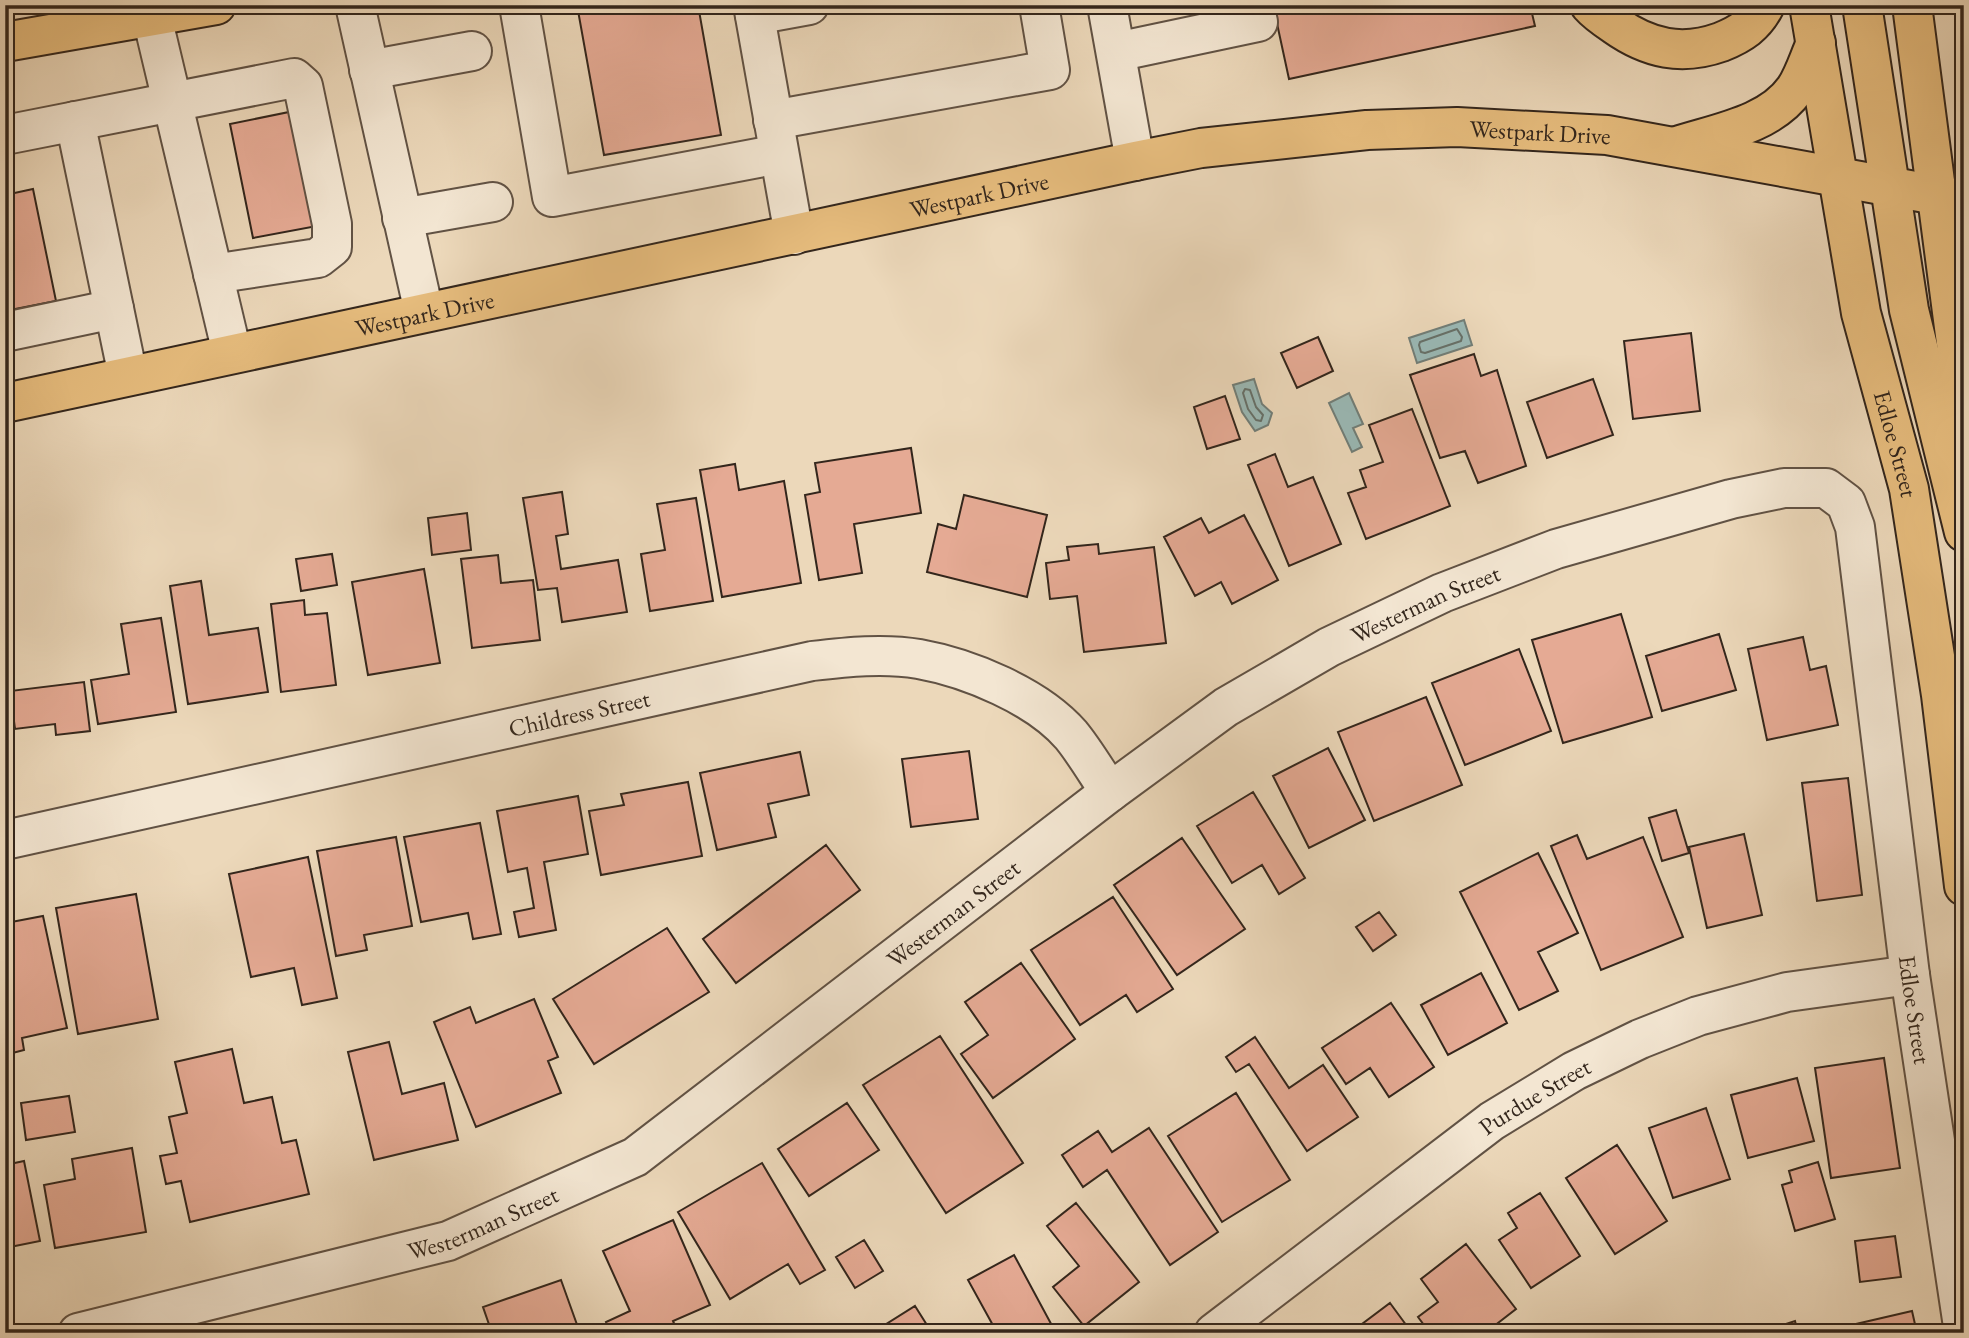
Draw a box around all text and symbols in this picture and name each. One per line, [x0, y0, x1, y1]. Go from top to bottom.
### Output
street label: Westpark Drive [1469, 112, 1611, 151]
street label: Westpark Drive [907, 164, 1051, 224]
street label: Westpark Drive [352, 283, 497, 343]
street label: Edloe Street [1867, 387, 1926, 500]
street label: Westerman Street [1345, 557, 1505, 650]
street label: Childress Street [506, 682, 653, 743]
street label: Westerman Street [880, 851, 1026, 974]
street label: Edloe Street [1892, 954, 1939, 1067]
street label: Purdue Street [1472, 1050, 1596, 1141]
street label: Westerman Street [404, 1178, 563, 1266]

